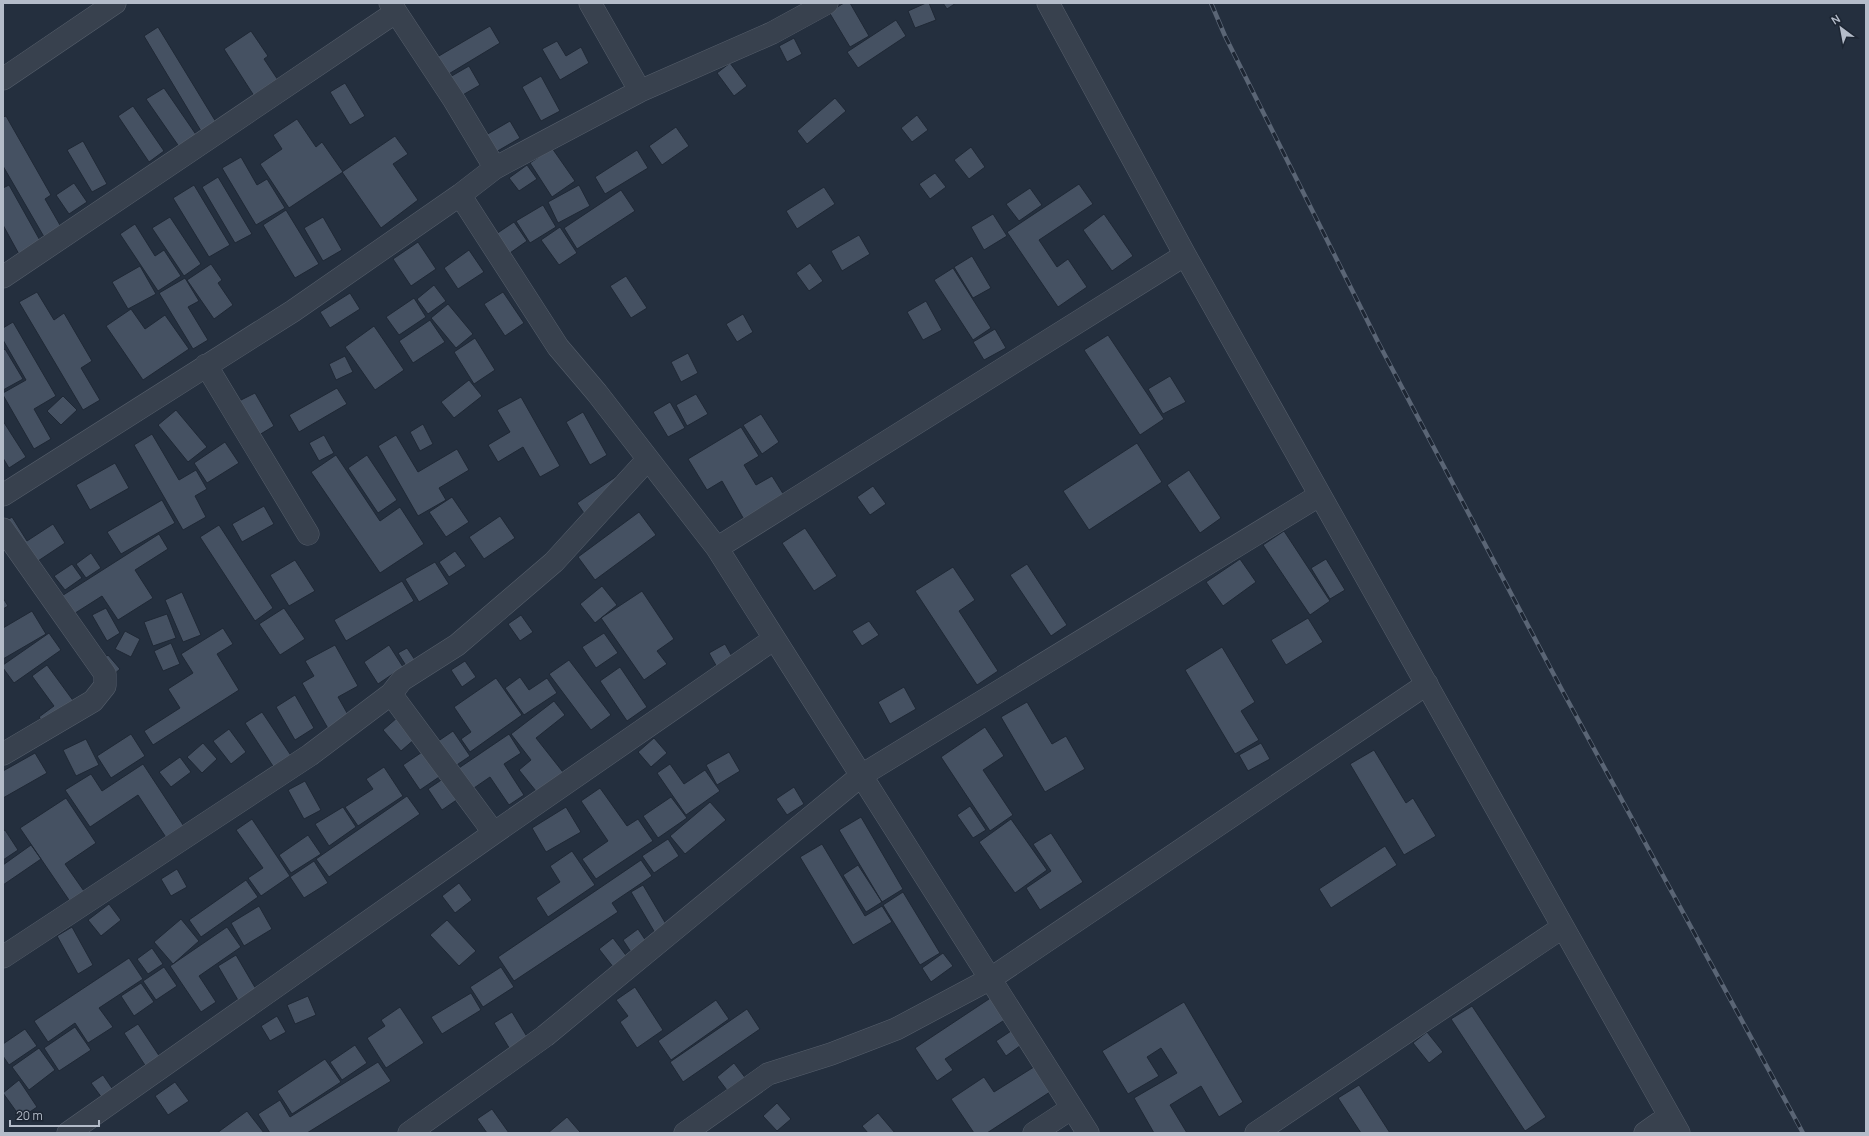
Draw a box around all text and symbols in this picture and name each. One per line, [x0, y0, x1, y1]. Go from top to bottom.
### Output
north arrow [1821, 8, 1861, 48]
text: N [1828, 11, 1843, 28]
scale bar [10, 1102, 99, 1128]
text: 20 m [16, 1107, 43, 1124]

